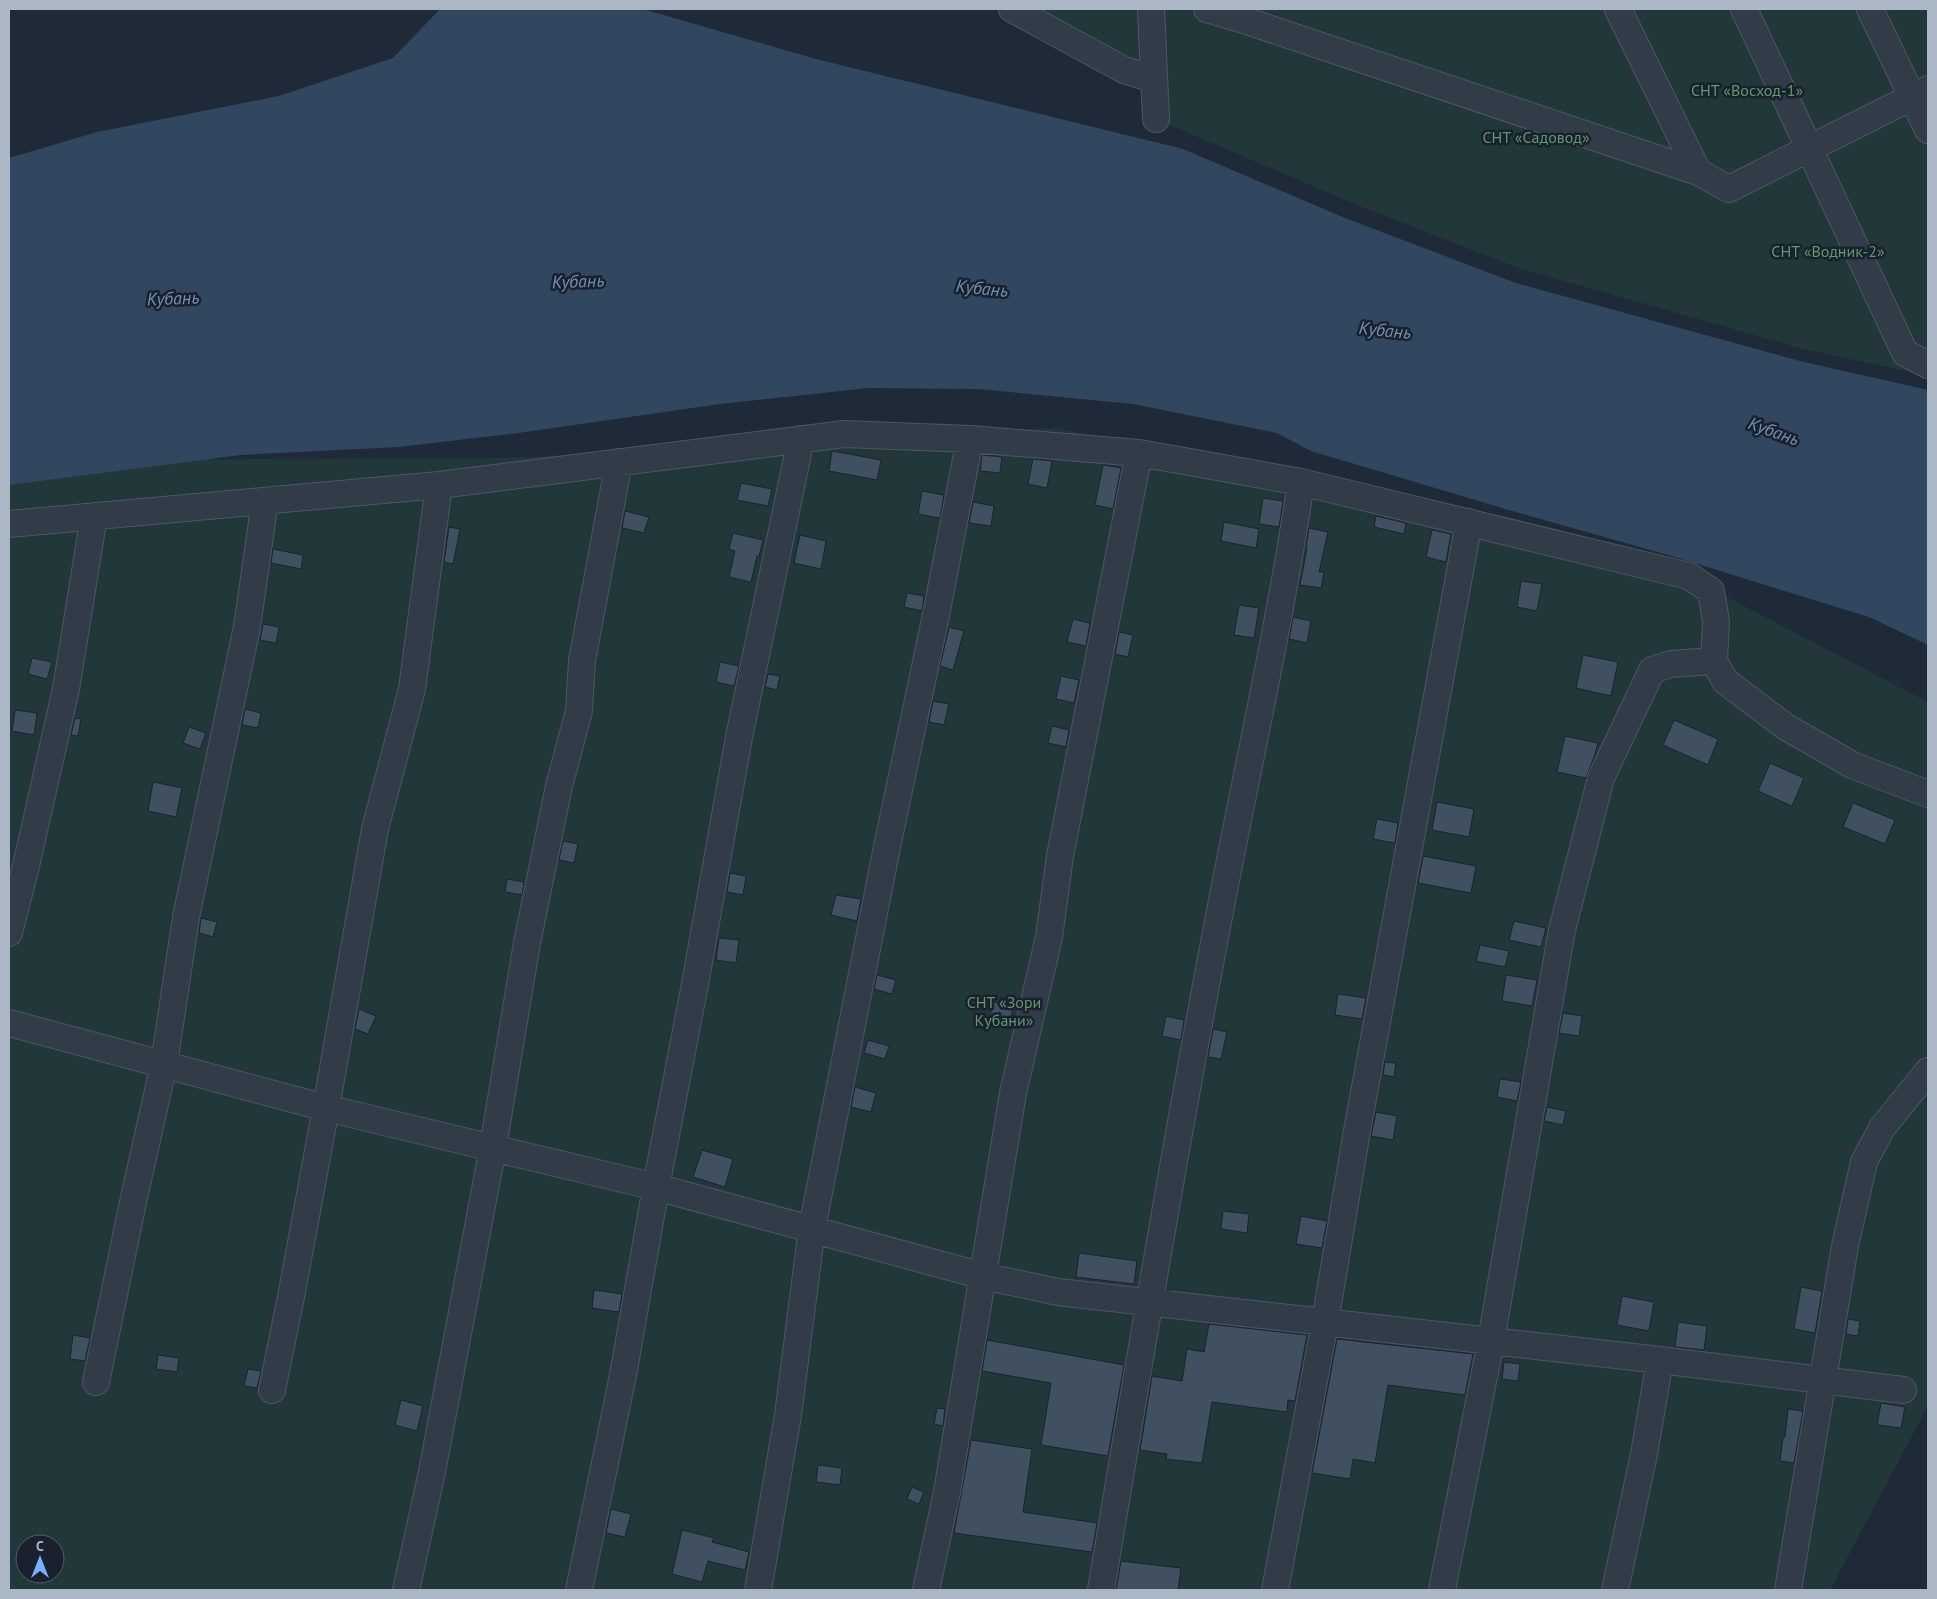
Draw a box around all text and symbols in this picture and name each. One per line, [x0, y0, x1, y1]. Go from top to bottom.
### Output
park label: СНТ «Восход-1» [1691, 80, 1803, 100]
park label: СНТ «Садовод» [1482, 127, 1590, 147]
park label: СНТ «Водник-2» [1771, 241, 1885, 261]
water label: Кубань [551, 269, 605, 293]
water label: Кубань [955, 274, 1009, 302]
water label: Кубань [146, 286, 200, 310]
water label: Кубань [1358, 316, 1412, 344]
water label: Кубань [1745, 411, 1803, 451]
park label: СНТ «Зори Кубани» [967, 992, 1041, 1030]
north arrow [15, 1534, 65, 1584]
text: С [36, 1537, 44, 1555]

